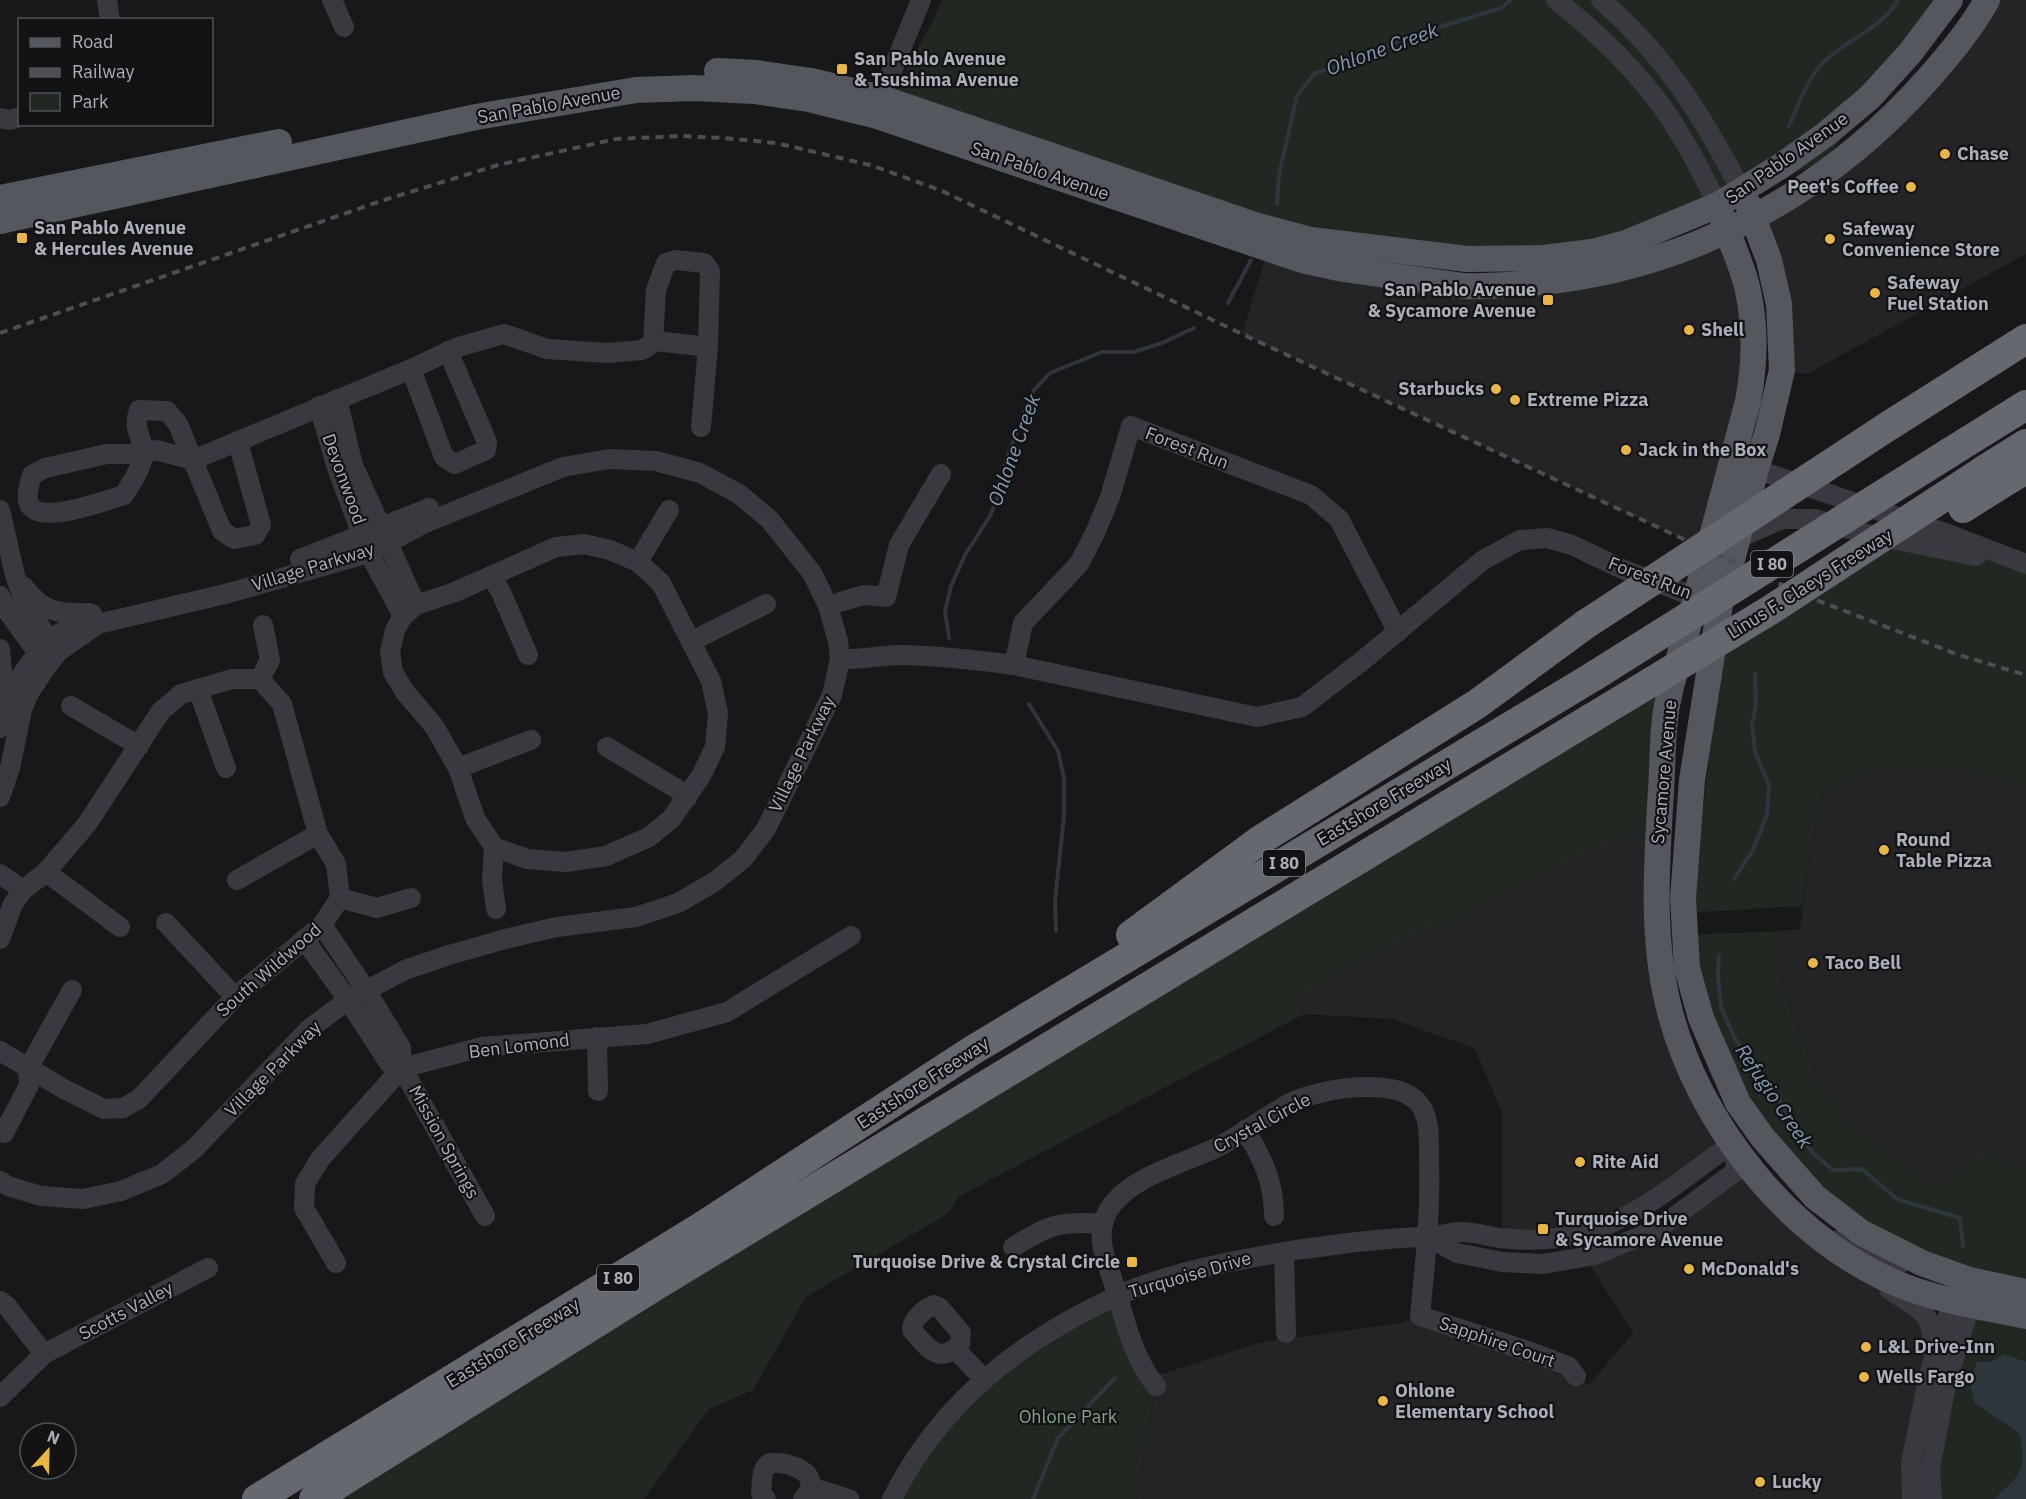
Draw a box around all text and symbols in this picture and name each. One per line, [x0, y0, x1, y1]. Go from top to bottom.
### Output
water label: Ohlone Creek [1322, 16, 1442, 81]
legend [18, 18, 213, 126]
text: Road [72, 30, 113, 53]
place label: San Pablo Avenue & Tsushima Avenue [854, 47, 1019, 91]
text: Railway [72, 60, 134, 83]
marker: San Pablo Avenue & Tsushima Avenue [835, 62, 849, 76]
street label: San Pablo Avenue [476, 81, 622, 128]
text: Park [72, 90, 109, 113]
street label: San Pablo Avenue [1721, 107, 1853, 208]
street label: San Pablo Avenue [968, 136, 1112, 205]
place label: Chase [1957, 142, 2009, 165]
marker: Chase [1938, 147, 1952, 161]
place label: Peet's Coffee [1787, 175, 1899, 198]
marker: Peet's Coffee [1904, 180, 1918, 194]
place label: San Pablo Avenue & Hercules Avenue [34, 216, 194, 260]
place label: Safeway Convenience Store [1842, 217, 2000, 261]
marker: San Pablo Avenue & Hercules Avenue [15, 231, 29, 245]
marker: Safeway Convenience Store [1823, 232, 1837, 246]
place label: Safeway Fuel Station [1887, 271, 1989, 315]
place label: San Pablo Avenue & Sycamore Avenue [1368, 278, 1536, 322]
marker: Safeway Fuel Station [1868, 286, 1882, 300]
marker: San Pablo Avenue & Sycamore Avenue [1541, 293, 1555, 307]
place label: Shell [1701, 318, 1744, 341]
marker: Shell [1682, 323, 1696, 337]
place label: Starbucks [1398, 377, 1484, 400]
marker: Starbucks [1489, 382, 1503, 396]
place label: Extreme Pizza [1527, 388, 1649, 411]
water label: Ohlone Creek [981, 389, 1047, 510]
marker: Extreme Pizza [1508, 393, 1522, 407]
street label: Forest Run [1142, 421, 1232, 474]
street label: Devonwood [317, 430, 372, 527]
place label: Jack in the Box [1638, 438, 1766, 461]
marker: Jack in the Box [1619, 443, 1633, 457]
street label: Linus F. Claeys Freeway [1723, 523, 1896, 644]
street label: Village Parkway [249, 537, 377, 596]
street label: Forest Run [1605, 551, 1695, 604]
road number: I 80 [1751, 551, 1793, 577]
street label: Village Parkway [763, 692, 840, 816]
street label: Sycamore Avenue [1646, 699, 1681, 845]
street label: Eastshore Freeway [1312, 752, 1455, 851]
place label: Round Table Pizza [1896, 828, 1992, 872]
marker: Round Table Pizza [1877, 843, 1891, 857]
road number: I 80 [1263, 850, 1305, 876]
street label: South Wildwood [211, 918, 326, 1022]
place label: Taco Bell [1825, 951, 1902, 974]
marker: Taco Bell [1806, 956, 1820, 970]
street label: Village Parkway [220, 1016, 326, 1122]
street label: Ben Lomond [467, 1028, 571, 1063]
street label: Eastshore Freeway [852, 1031, 993, 1134]
water label: Refugio Creek [1729, 1038, 1820, 1154]
street label: Mission Springs [404, 1081, 485, 1202]
street label: Crystal Circle [1209, 1087, 1314, 1158]
place label: Rite Aid [1592, 1150, 1659, 1173]
marker: Rite Aid [1573, 1155, 1587, 1169]
place label: Turquoise Drive & Sycamore Avenue [1555, 1207, 1723, 1251]
marker: Turquoise Drive & Sycamore Avenue [1536, 1222, 1550, 1236]
street label: Turquoise Drive [1126, 1246, 1254, 1303]
place label: Turquoise Drive & Crystal Circle [853, 1250, 1120, 1273]
marker: Turquoise Drive & Crystal Circle [1125, 1255, 1139, 1269]
place label: McDonald's [1701, 1257, 1799, 1280]
marker: McDonald's [1682, 1262, 1696, 1276]
road number: I 80 [597, 1265, 639, 1291]
street label: Scotts Valley [75, 1276, 177, 1345]
street label: Eastshore Freeway [442, 1292, 584, 1393]
street label: Sapphire Court [1436, 1311, 1558, 1372]
place label: L&L Drive-Inn [1878, 1335, 1995, 1358]
marker: L&L Drive-Inn [1859, 1340, 1873, 1354]
place label: Wells Fargo [1876, 1365, 1974, 1388]
marker: Wells Fargo [1857, 1370, 1871, 1384]
place label: Ohlone Elementary School [1395, 1379, 1554, 1423]
marker: Ohlone Elementary School [1376, 1394, 1390, 1408]
park label: Ohlone Park [1019, 1405, 1118, 1428]
north arrow [18, 1421, 78, 1481]
text: N [44, 1426, 63, 1449]
place label: Lucky [1772, 1470, 1822, 1493]
marker: Lucky [1753, 1475, 1767, 1489]

